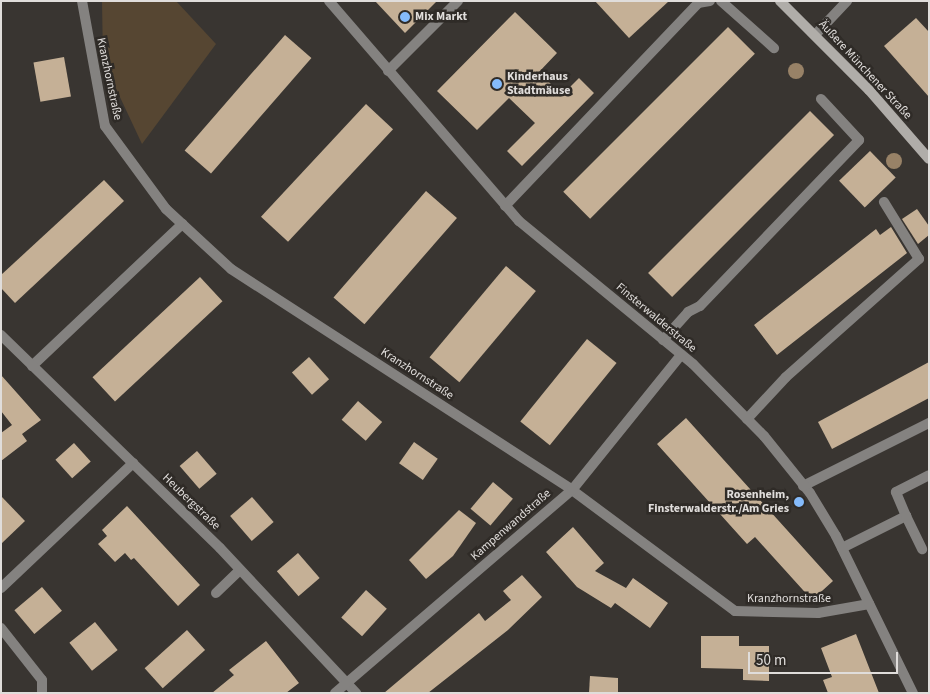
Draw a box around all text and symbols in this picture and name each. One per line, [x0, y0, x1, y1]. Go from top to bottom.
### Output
place label: Mix Markt [415, 10, 467, 24]
marker: Mix Markt [399, 11, 411, 23]
street label: Äußere Münchener Straße [815, 18, 915, 122]
street label: Kranzhornstraße [93, 36, 125, 122]
place label: Kinderhaus Stadtmäuse [507, 70, 570, 98]
marker: Kinderhaus Stadtmäuse [491, 78, 503, 90]
street label: Finsterwalderstraße [613, 280, 699, 356]
street label: Kranzhornstraße [378, 345, 456, 403]
street label: Heubergstraße [159, 471, 223, 533]
street label: Kampenwandstraße [468, 486, 554, 564]
place label: Rosenheim, Finsterwalderstr./Am Gries [648, 488, 789, 516]
marker: Rosenheim, Finsterwalderstr./Am Gries [793, 496, 805, 508]
street label: Kranzhornstraße [747, 592, 831, 606]
scale bar [750, 642, 900, 674]
text: 50 m [756, 650, 786, 671]

